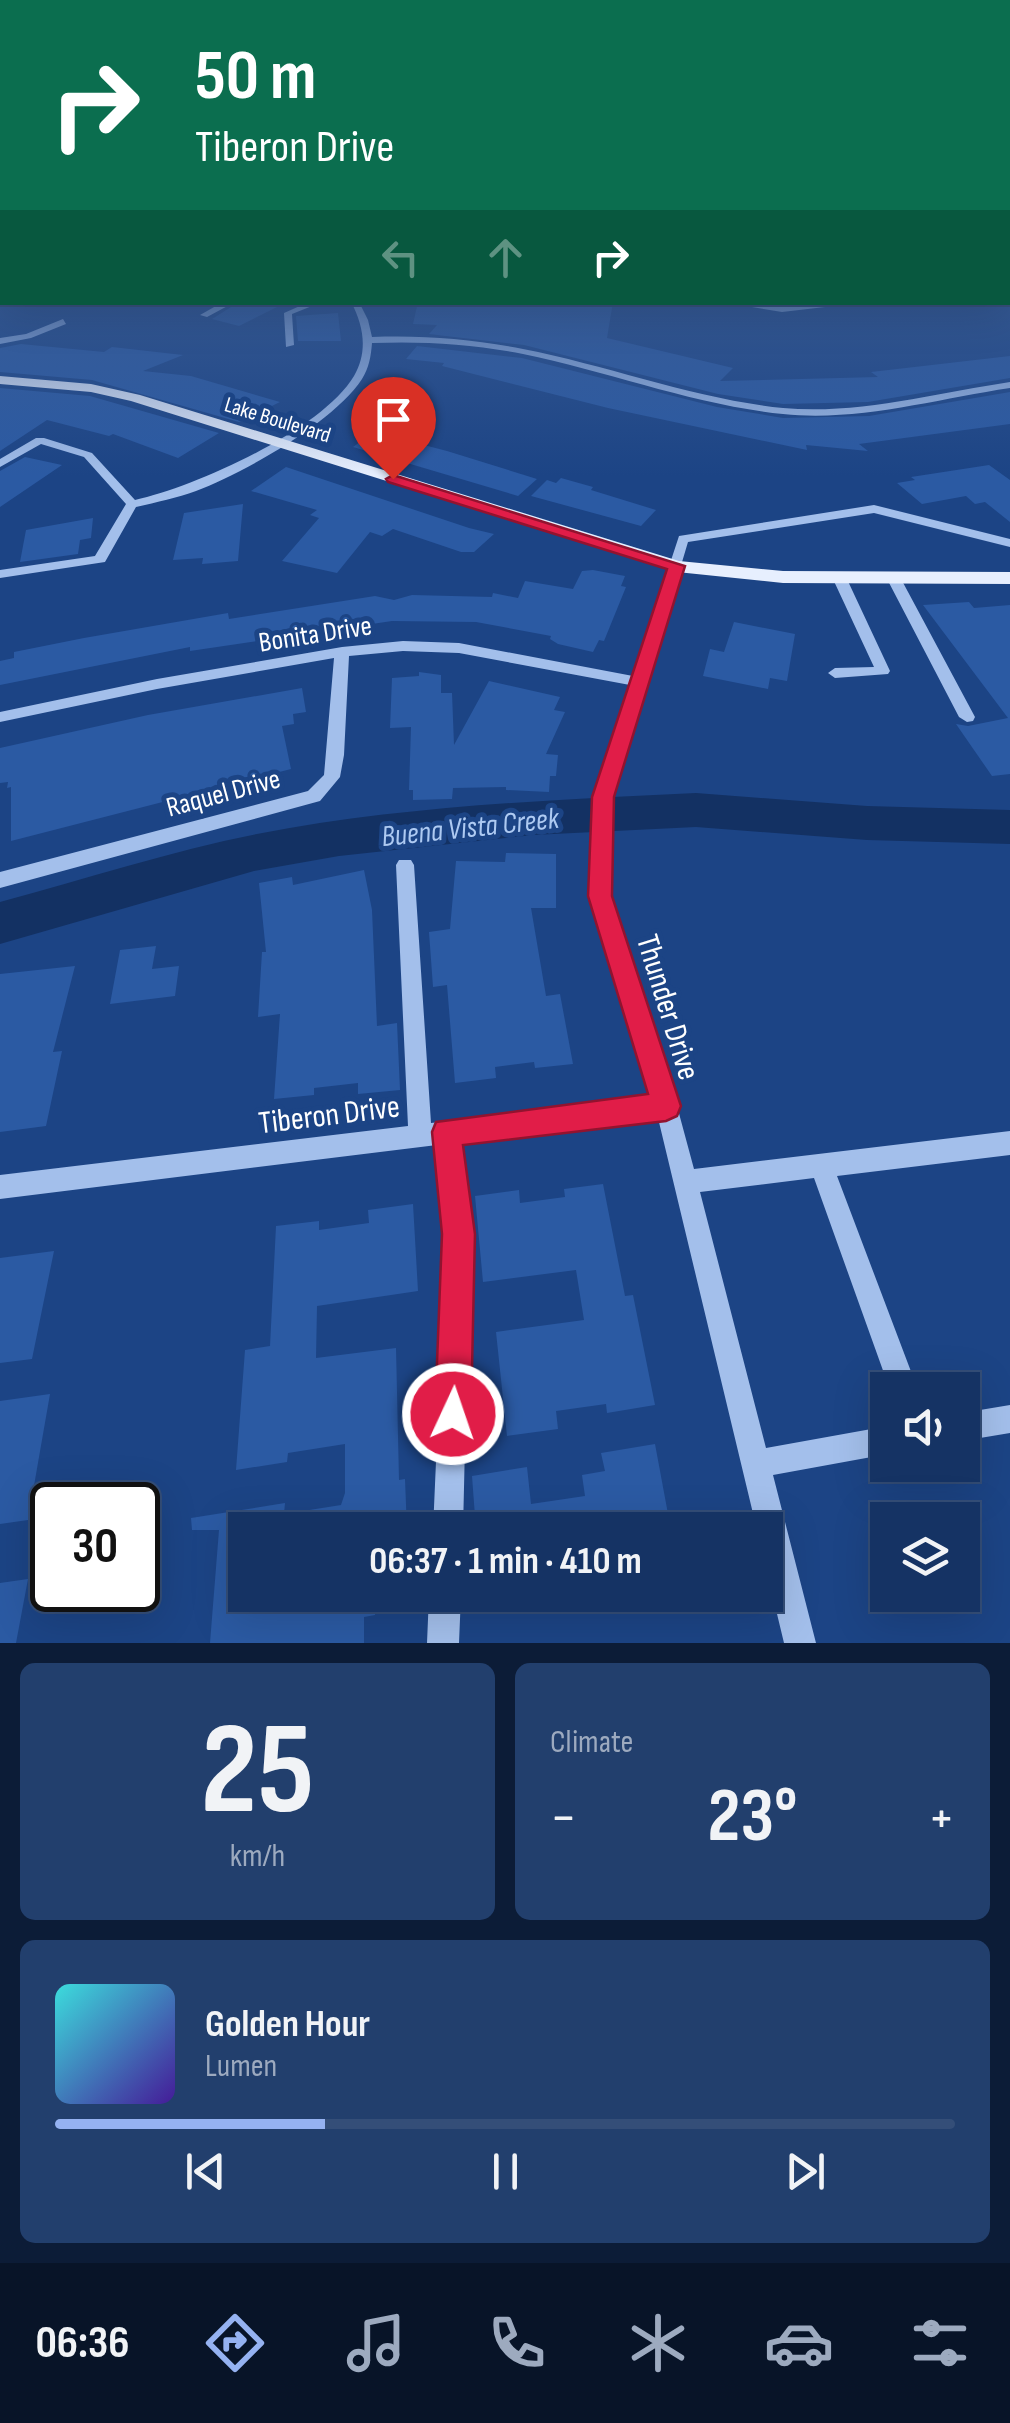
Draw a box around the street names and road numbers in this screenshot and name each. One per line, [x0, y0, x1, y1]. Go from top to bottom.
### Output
street label: Lake Boulevard [221, 391, 334, 449]
street label: Bonita Drive [256, 609, 374, 660]
street label: Raquel Drive [163, 762, 284, 824]
street label: Thunder Drive [627, 930, 708, 1085]
street label: Tiberon Drive [256, 1087, 402, 1143]

